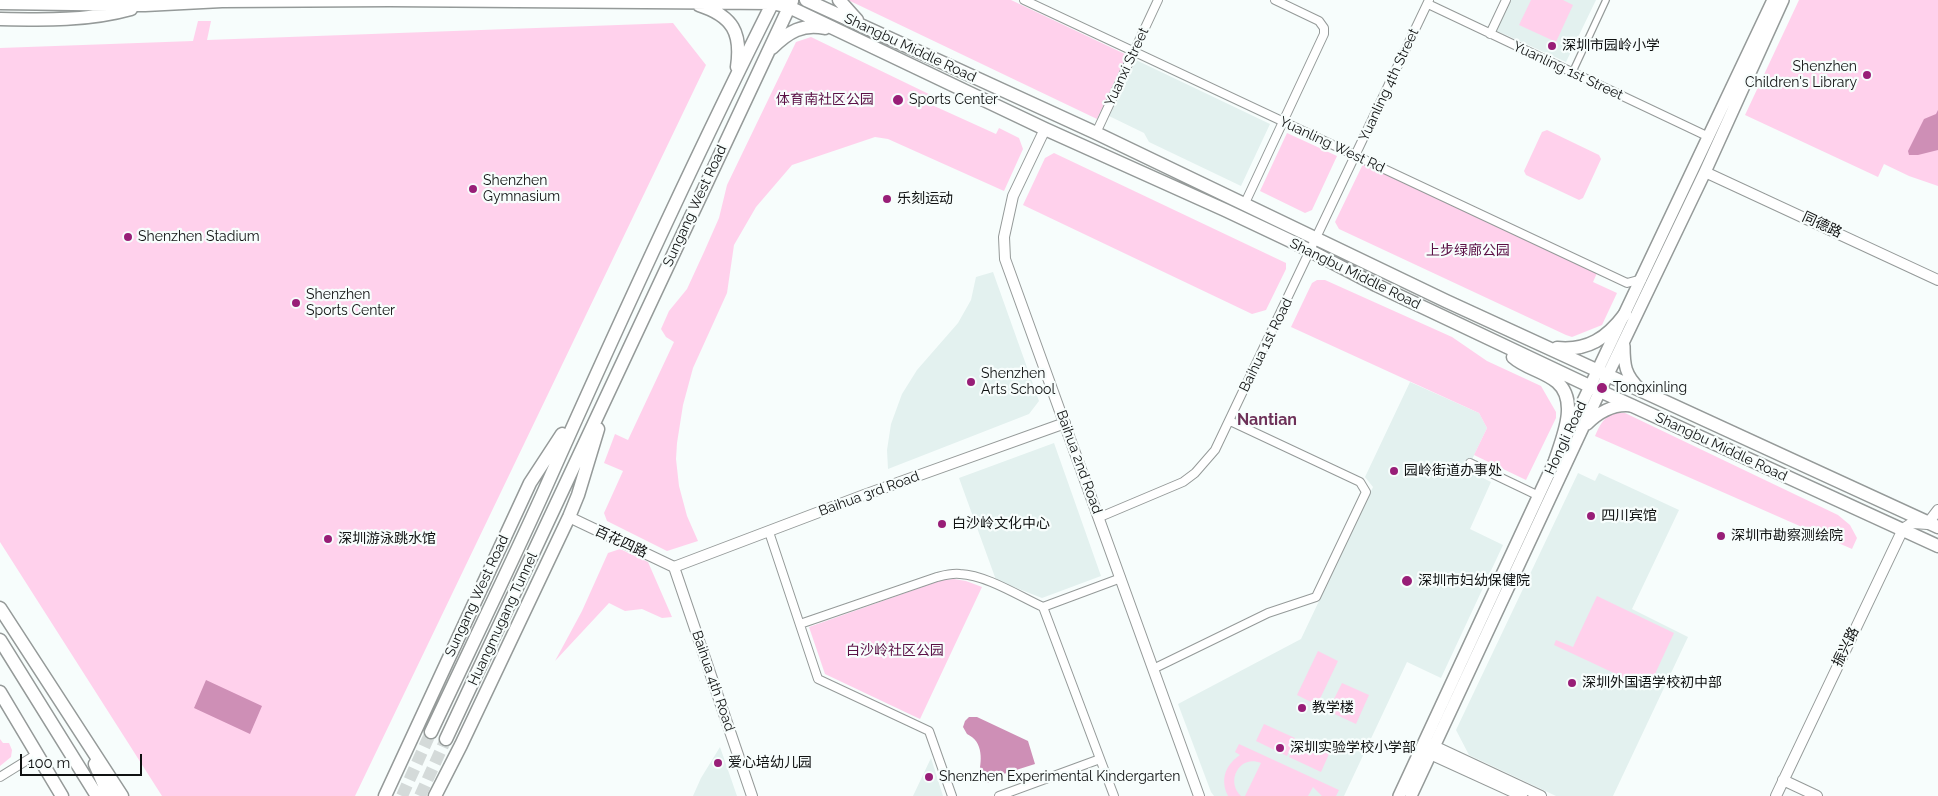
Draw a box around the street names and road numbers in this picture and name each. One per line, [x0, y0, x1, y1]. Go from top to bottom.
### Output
street label: Shangbu Middle Road [841, 10, 979, 86]
street label: Yuanxi Street [1101, 25, 1153, 109]
street label: Yuanling 4th Street [1356, 26, 1422, 144]
street label: Yuanling 1st Street [1510, 38, 1626, 104]
street label: Yuanling West Rd [1277, 113, 1387, 177]
street label: Sungang West Road [659, 143, 731, 269]
street label: 同德路 [1799, 209, 1845, 241]
street label: Shangbu Middle Road [1287, 235, 1423, 313]
street label: Baihua 1st Road [1236, 295, 1296, 395]
street label: Hongli Road [1542, 398, 1590, 478]
street label: Baihua 2nd Road [1052, 408, 1106, 516]
street label: Shangbu Middle Road [1652, 409, 1790, 485]
street label: Baihua 3rd Road [816, 468, 922, 520]
street label: 百花四路 [592, 523, 650, 561]
street label: Sungang West Road [441, 533, 513, 659]
street label: Huangmugang Tunnel [465, 550, 541, 688]
street label: 振兴路 [1829, 624, 1863, 670]
street label: Baihua 4th Road [688, 628, 738, 734]

